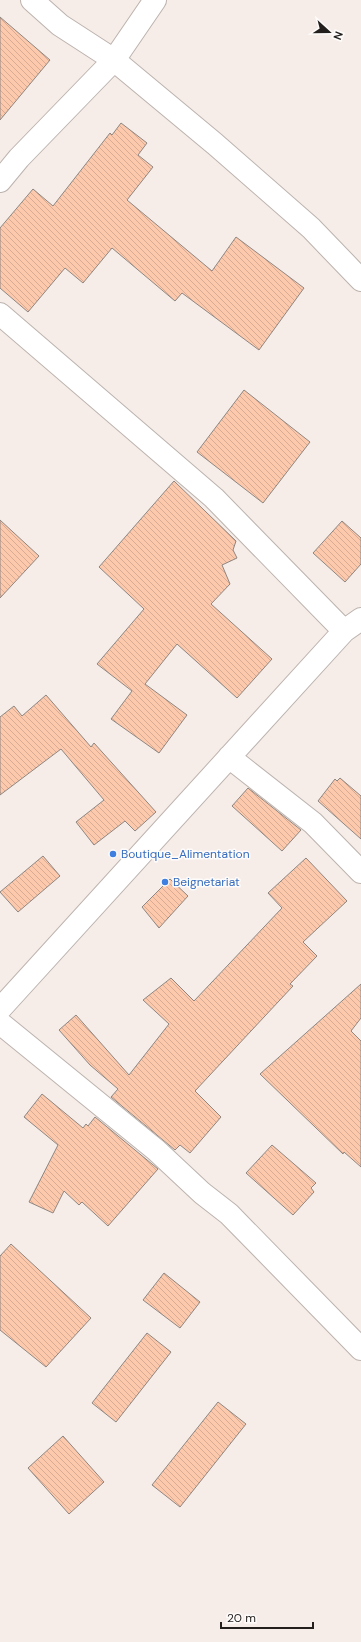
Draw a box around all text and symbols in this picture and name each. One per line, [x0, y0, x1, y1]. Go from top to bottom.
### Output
north arrow [309, 12, 349, 52]
text: N [330, 29, 346, 42]
place label: Boutique_Alimentation [121, 846, 250, 862]
marker: Boutique_Alimentation [108, 849, 118, 859]
place label: Beignetariat [173, 874, 240, 890]
marker: Beignetariat [160, 877, 170, 887]
scale bar [221, 1604, 313, 1630]
text: 20 m [227, 1610, 256, 1626]

